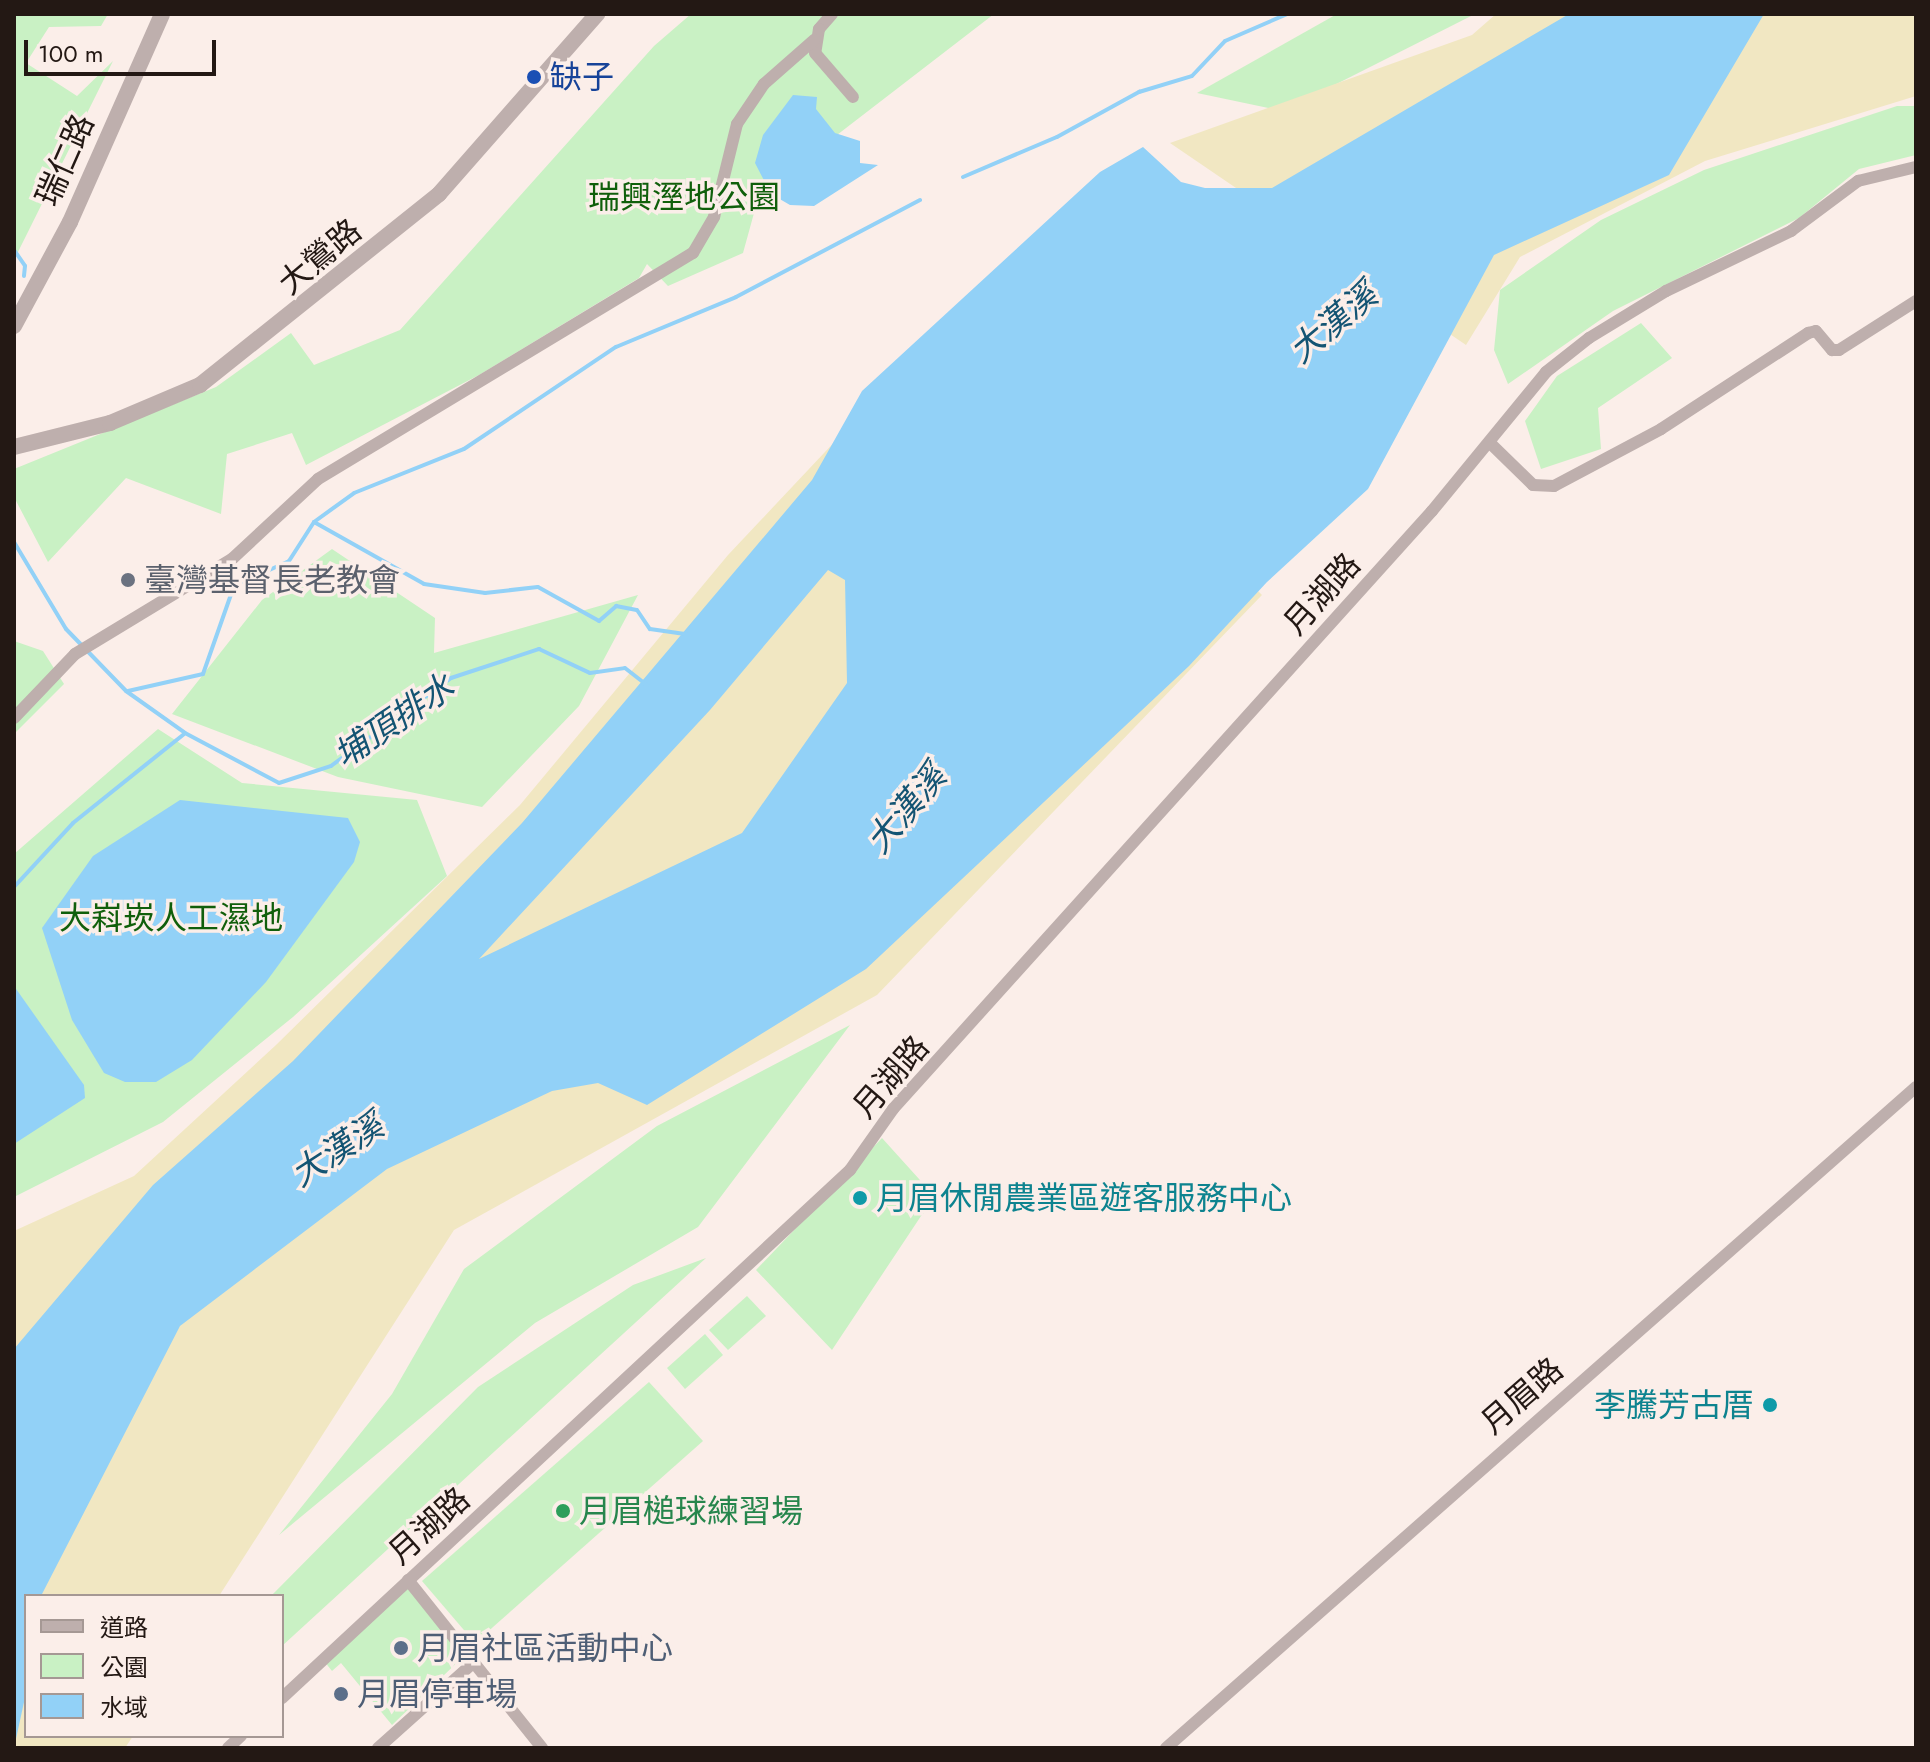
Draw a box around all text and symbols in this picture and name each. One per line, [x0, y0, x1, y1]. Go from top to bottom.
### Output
scale bar [28, 24, 220, 74]
text: 100 m [38, 36, 104, 71]
place label: 缺子 [550, 58, 614, 96]
marker: 缺子 [525, 68, 543, 86]
street label: 瑞仁路 [28, 108, 102, 212]
park label: 瑞興溼地公園 [588, 178, 780, 216]
street label: 大鶯路 [271, 211, 369, 303]
water label: 大漢溪 [1281, 275, 1385, 371]
street label: 月湖路 [1276, 545, 1368, 643]
place label: 臺灣基督長老教會 [144, 561, 400, 599]
marker: 臺灣基督長老教會 [119, 571, 137, 589]
water label: 埔頂排水 [326, 666, 462, 776]
water label: 大漢溪 [858, 757, 954, 861]
park label: 大嵙崁人工濕地 [59, 899, 283, 937]
street label: 月湖路 [845, 1028, 937, 1126]
water label: 大漢溪 [283, 1105, 391, 1195]
place label: 月眉休閒農業區遊客服務中心 [876, 1179, 1292, 1217]
marker: 月眉休閒農業區遊客服務中心 [851, 1189, 869, 1207]
street label: 月眉路 [1473, 1350, 1571, 1442]
place label: 李騰芳古厝 [1594, 1386, 1754, 1424]
marker: 李騰芳古厝 [1761, 1396, 1779, 1414]
street label: 月湖路 [380, 1480, 478, 1572]
place label: 月眉槌球練習場 [579, 1492, 803, 1530]
marker: 月眉槌球練習場 [554, 1502, 572, 1520]
legend [24, 1594, 284, 1738]
text: 道路 [100, 1610, 148, 1645]
place label: 月眉社區活動中心 [417, 1629, 673, 1667]
marker: 月眉社區活動中心 [392, 1639, 410, 1657]
text: 公園 [100, 1650, 148, 1685]
place label: 月眉停車場 [357, 1675, 517, 1713]
marker: 月眉停車場 [332, 1685, 350, 1703]
text: 水域 [100, 1690, 148, 1725]

